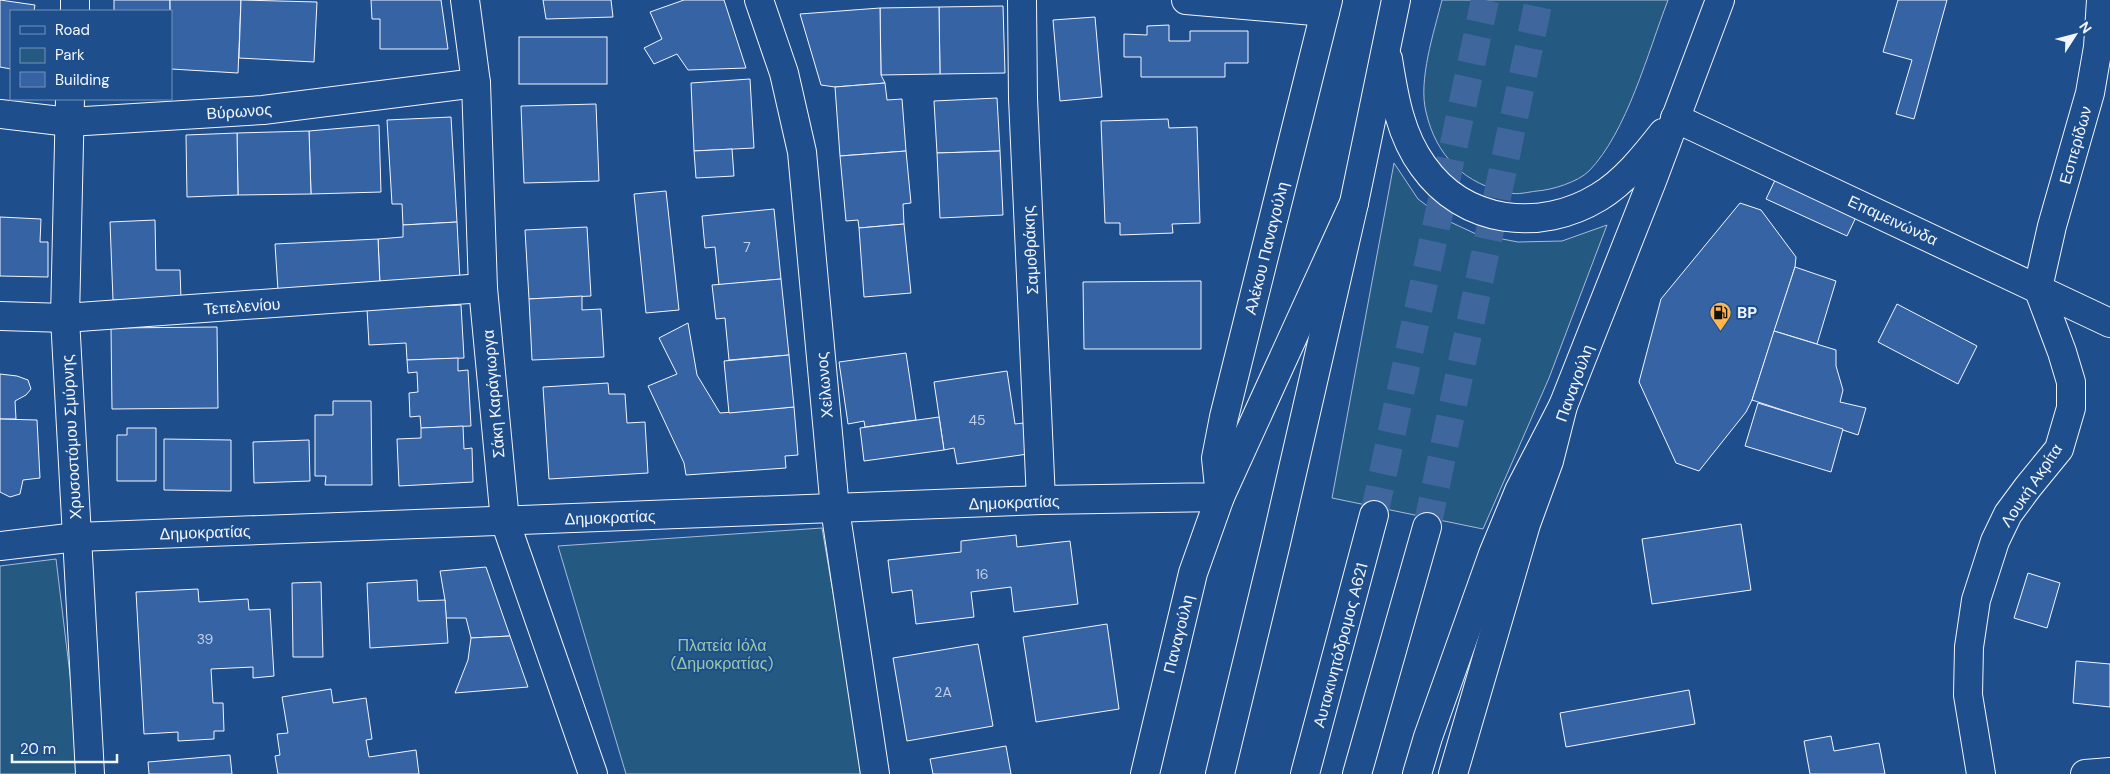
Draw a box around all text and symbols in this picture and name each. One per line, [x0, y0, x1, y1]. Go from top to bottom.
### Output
legend [10, 10, 172, 100]
north arrow [2050, 10, 2100, 60]
text: N [2075, 18, 2096, 37]
text: Road [55, 20, 90, 40]
text: Park [55, 45, 85, 65]
text: Building [55, 70, 110, 90]
street label: Βύρωνος [206, 99, 273, 124]
street label: Εσπερίδων [2054, 104, 2097, 187]
street label: Αλέκου Παναγούλη [1240, 180, 1293, 317]
street label: Επαμεινώνδα [1844, 190, 1941, 250]
street label: Σαμοθράκης [1018, 205, 1043, 295]
house number: 7 [743, 238, 751, 256]
street label: Τεπελενίου [203, 293, 281, 320]
fuel station icon: BP [1709, 300, 1733, 331]
place label: BP [1737, 302, 1757, 323]
street label: Σάκη Καράγιωργα [477, 329, 510, 459]
street label: Παναγούλη [1551, 342, 1598, 425]
street label: Χείλωνος [811, 351, 838, 419]
street label: Χρυσοστόμου Σμύρνης [57, 354, 86, 520]
house number: 45 [968, 411, 986, 429]
street label: Λουκή Ακρίτα [1996, 440, 2067, 531]
street label: Δημοκρατίας [968, 490, 1060, 515]
street label: Δημοκρατίας [564, 505, 656, 530]
street label: Δημοκρατίας [159, 520, 251, 545]
street label: Αυτοκινητόδρομος Α621 [1308, 561, 1373, 730]
house number: 16 [975, 565, 989, 583]
street label: Παναγούλη [1159, 592, 1198, 676]
house number: 39 [197, 630, 214, 648]
park label: Πλατεία Ιόλα (Δημοκρατίας) [671, 635, 773, 674]
house number: 2A [934, 683, 952, 701]
scale bar [12, 732, 118, 764]
text: 20 m [20, 739, 56, 759]

